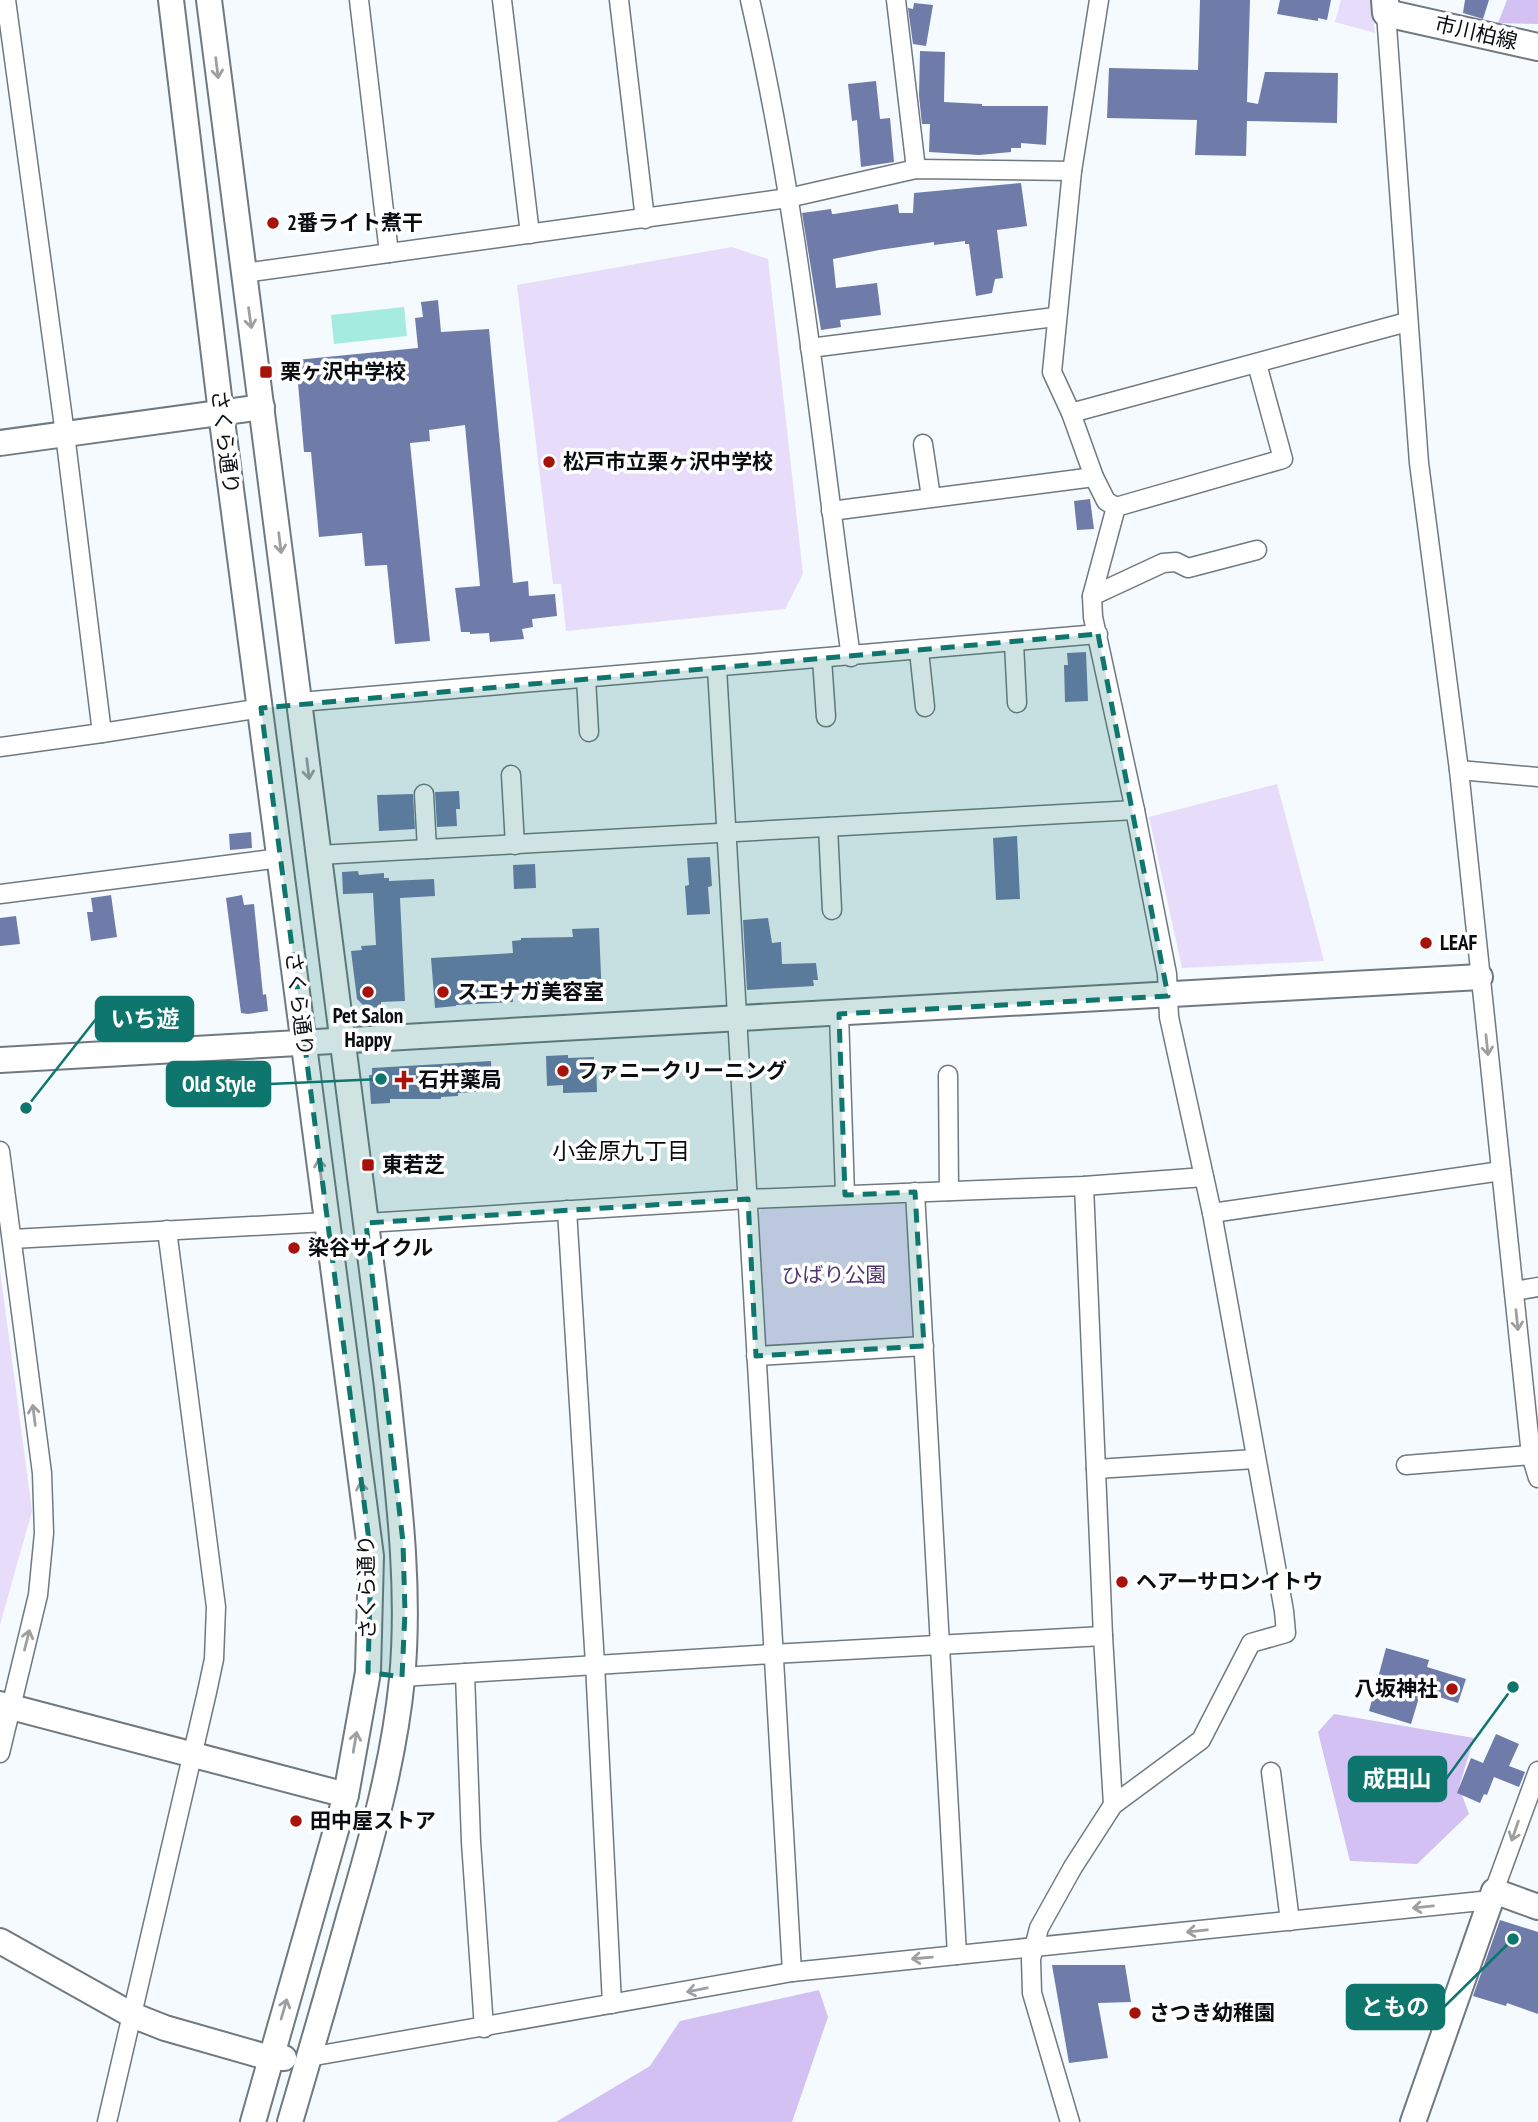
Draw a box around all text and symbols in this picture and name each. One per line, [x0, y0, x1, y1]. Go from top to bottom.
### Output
street label: 市川柏線 [1432, 10, 1520, 55]
one-way arrow [211, 56, 224, 79]
place label: 2番ライト煮干 [287, 209, 423, 236]
marker: 2番ライト煮干 [265, 215, 281, 231]
one-way arrow [244, 306, 257, 328]
place label: 栗ヶ沢中学校 [280, 358, 406, 385]
marker: 栗ヶ沢中学校 [258, 364, 274, 380]
street label: さくら通り [206, 388, 245, 496]
place label: 松戸市立栗ヶ沢中学校 [563, 448, 773, 475]
marker: 松戸市立栗ヶ沢中学校 [541, 454, 557, 470]
one-way arrow [273, 531, 286, 554]
one-way arrow [301, 757, 314, 780]
place label: LEAF [1440, 929, 1477, 956]
marker: LEAF [1418, 935, 1434, 951]
street label: さくら通り [280, 950, 319, 1058]
place label: スエナガ美容室 [457, 978, 604, 1005]
marker: Pet Salon Happy [360, 984, 376, 1000]
marker: スエナガ美容室 [435, 984, 451, 1000]
callout: いち遊 [96, 997, 193, 1041]
place label: Pet Salon Happy [333, 1002, 403, 1053]
text: いち遊 [111, 1004, 180, 1033]
one-way arrow [1481, 1034, 1494, 1056]
place label: ファニークリーニング [577, 1057, 787, 1084]
callout: Old Style [167, 1062, 270, 1106]
marker: ファニークリーニング [555, 1063, 571, 1079]
place label: 石井薬局 [418, 1066, 502, 1093]
text: Old Style [182, 1069, 256, 1098]
marker: 石井薬局 [396, 1072, 412, 1088]
district label: 小金原九丁目 [552, 1136, 690, 1165]
place label: 東若芝 [382, 1151, 445, 1178]
marker: 東若芝 [360, 1157, 376, 1173]
one-way arrow [313, 1158, 326, 1181]
place label: 染谷サイクル [308, 1234, 433, 1261]
marker: 染谷サイクル [286, 1240, 302, 1256]
park label: ひばり公園 [782, 1261, 887, 1288]
one-way arrow [1511, 1308, 1524, 1331]
one-way arrow [27, 1404, 40, 1427]
one-way arrow [356, 1481, 369, 1504]
street label: さくら通り [352, 1534, 381, 1640]
place label: ヘアーサロンイトウ [1136, 1568, 1323, 1595]
marker: ヘアーサロンイトウ [1114, 1574, 1130, 1590]
one-way arrow [21, 1630, 34, 1652]
place label: 八坂神社 [1354, 1675, 1438, 1702]
marker: 八坂神社 [1444, 1681, 1460, 1697]
one-way arrow [349, 1731, 362, 1754]
callout: 成田山 [1349, 1757, 1446, 1801]
text: 成田山 [1363, 1764, 1432, 1793]
place label: 田中屋ストア [310, 1807, 436, 1834]
marker: 田中屋ストア [288, 1813, 304, 1829]
one-way arrow [1508, 1820, 1521, 1842]
one-way arrow [1413, 1901, 1435, 1914]
one-way arrow [1186, 1925, 1209, 1938]
one-way arrow [911, 1952, 934, 1965]
one-way arrow [686, 1983, 709, 1997]
callout: ともの [1347, 1985, 1444, 2029]
text: ともの [1361, 1992, 1430, 2021]
one-way arrow [279, 1998, 292, 2020]
place label: さつき幼稚園 [1149, 1999, 1275, 2026]
marker: さつき幼稚園 [1127, 2005, 1143, 2021]

